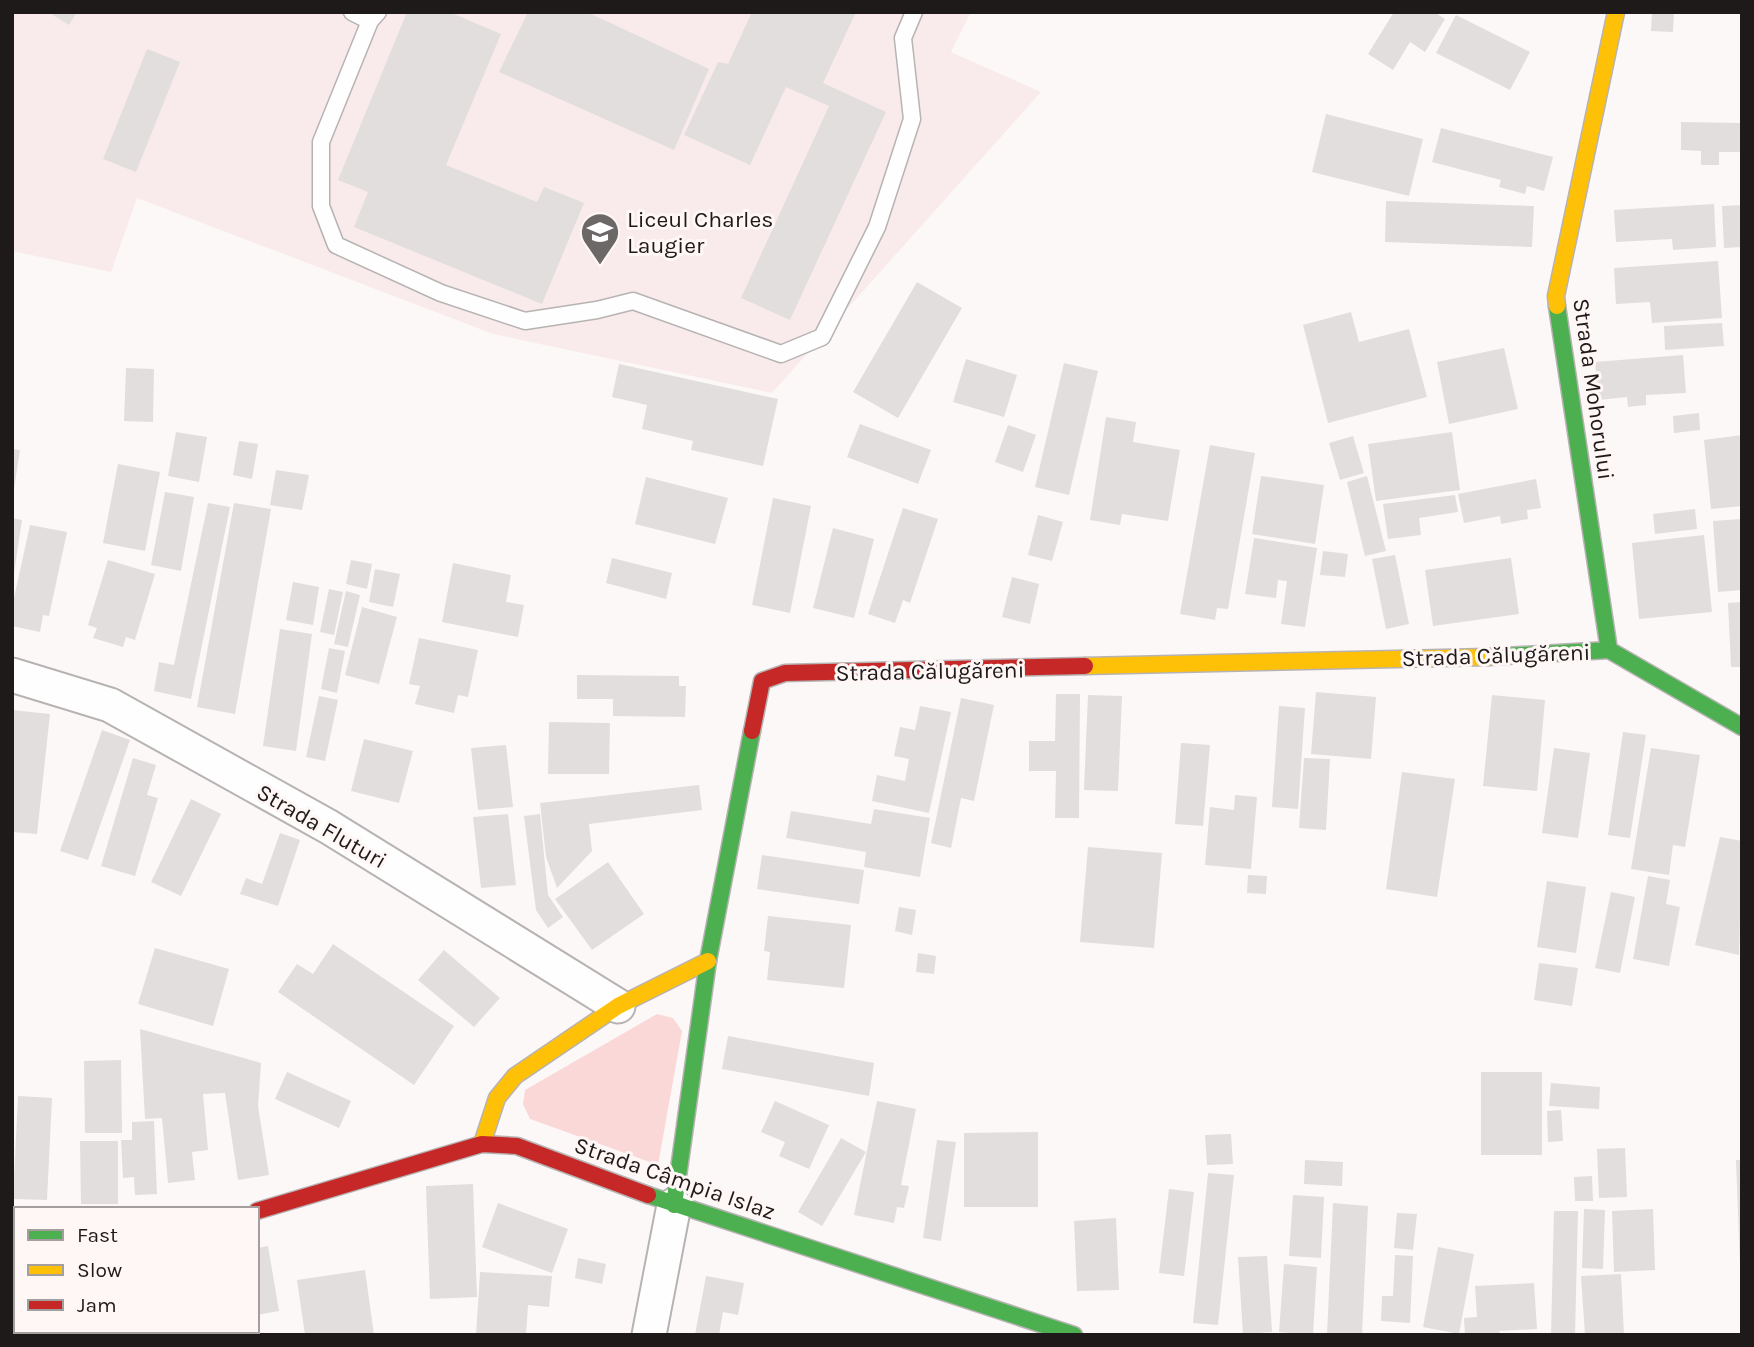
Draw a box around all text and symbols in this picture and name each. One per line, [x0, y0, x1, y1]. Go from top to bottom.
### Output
place label: Liceul Charles Laugier [627, 206, 773, 259]
school or university icon: Liceul Charles Laugier [579, 211, 621, 266]
street label: Strada Mohorului [1567, 296, 1620, 482]
street label: Strada Călugăreni [1401, 639, 1591, 672]
street label: Strada Călugăreni [835, 656, 1025, 687]
street label: Strada Fluturi [252, 778, 391, 874]
street label: Strada Câmpia Islaz [571, 1131, 779, 1226]
legend [14, 1207, 259, 1333]
text: Fast [77, 1223, 118, 1247]
text: Slow [77, 1258, 122, 1282]
text: Jam [77, 1293, 117, 1317]

